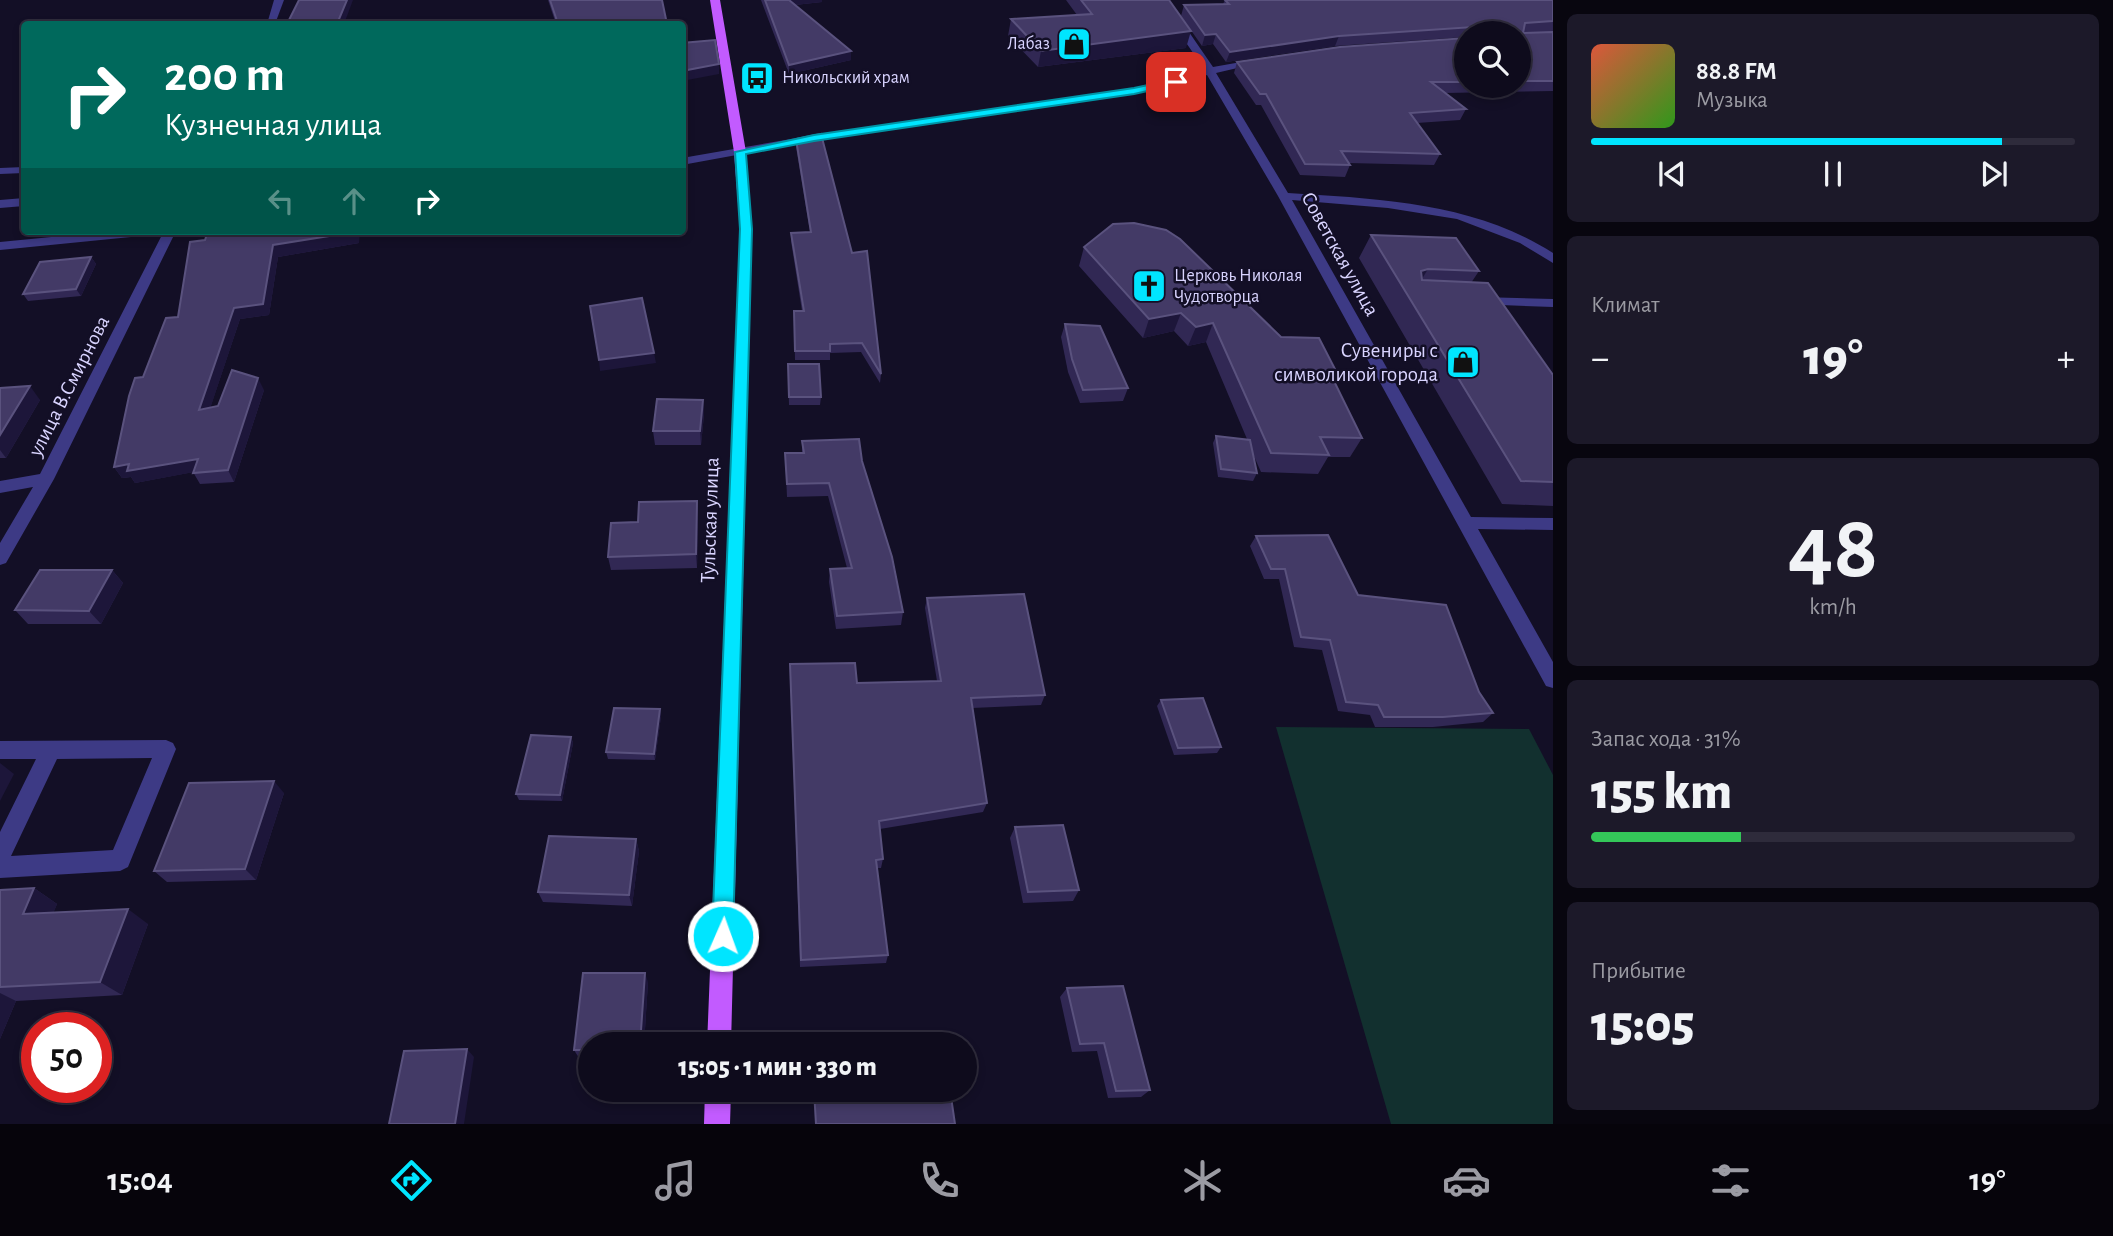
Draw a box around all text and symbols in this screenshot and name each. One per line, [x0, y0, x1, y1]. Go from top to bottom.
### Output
map controls [1454, 21, 1531, 98]
button: search [1454, 21, 1531, 98]
shop icon: Лабаз [1055, 25, 1093, 63]
place label: Лабаз [1007, 34, 1050, 53]
icon: right [49, 49, 140, 140]
text: 200 m [164, 51, 285, 100]
pin [1146, 52, 1206, 112]
text: 88.8 FM [1696, 58, 1777, 84]
bus stop icon: Никольский храм [738, 59, 776, 97]
icon: arrive [1157, 63, 1195, 101]
place label: Никольский храм [782, 69, 910, 87]
text: Музыка [1696, 89, 1768, 112]
text: Кузнечная улица [164, 109, 382, 141]
icon: previous [1653, 155, 1691, 193]
icon: pause [1814, 155, 1852, 193]
icon: next [1975, 155, 2013, 193]
icon: left [262, 182, 300, 220]
icon: ahead [335, 182, 373, 220]
icon: right [408, 182, 446, 220]
street label: Советская улица [1297, 188, 1383, 320]
church icon: Церковь Николая Чудотворца [1130, 267, 1168, 305]
place label: Церковь Николая Чудотворца [1174, 267, 1302, 306]
text: Климат [1591, 294, 1660, 317]
street label: улица В.Смирнова [24, 312, 114, 461]
text: 19° [1803, 332, 1863, 384]
place label: Сувениры с символикой города [1274, 340, 1438, 385]
text: − [1591, 340, 1609, 378]
text: + [2057, 340, 2075, 378]
shop icon: Сувениры с символикой города [1444, 343, 1482, 381]
street label: Тульская улица [697, 456, 723, 583]
text: 48 [1788, 503, 1878, 594]
text: km/h [1809, 596, 1857, 619]
text: Запас хода · 31% [1591, 728, 1741, 751]
text: 155 km [1591, 766, 1732, 818]
position arrow [686, 899, 760, 973]
text: Прибытие [1591, 960, 1686, 983]
text: 15:05 [1591, 998, 1694, 1050]
speed limit sign: 50 [21, 1012, 112, 1103]
text: 15:05 · 1 мин · 330 m [678, 1054, 877, 1080]
icon: directions [387, 1156, 436, 1205]
icon: music [651, 1156, 700, 1205]
icon: phone [915, 1156, 964, 1205]
icon: climate [1178, 1156, 1227, 1205]
icon: car [1442, 1156, 1491, 1205]
icon: filters [1706, 1156, 1755, 1205]
text: 15:04 [107, 1164, 173, 1196]
text: 19° [1969, 1164, 2006, 1196]

